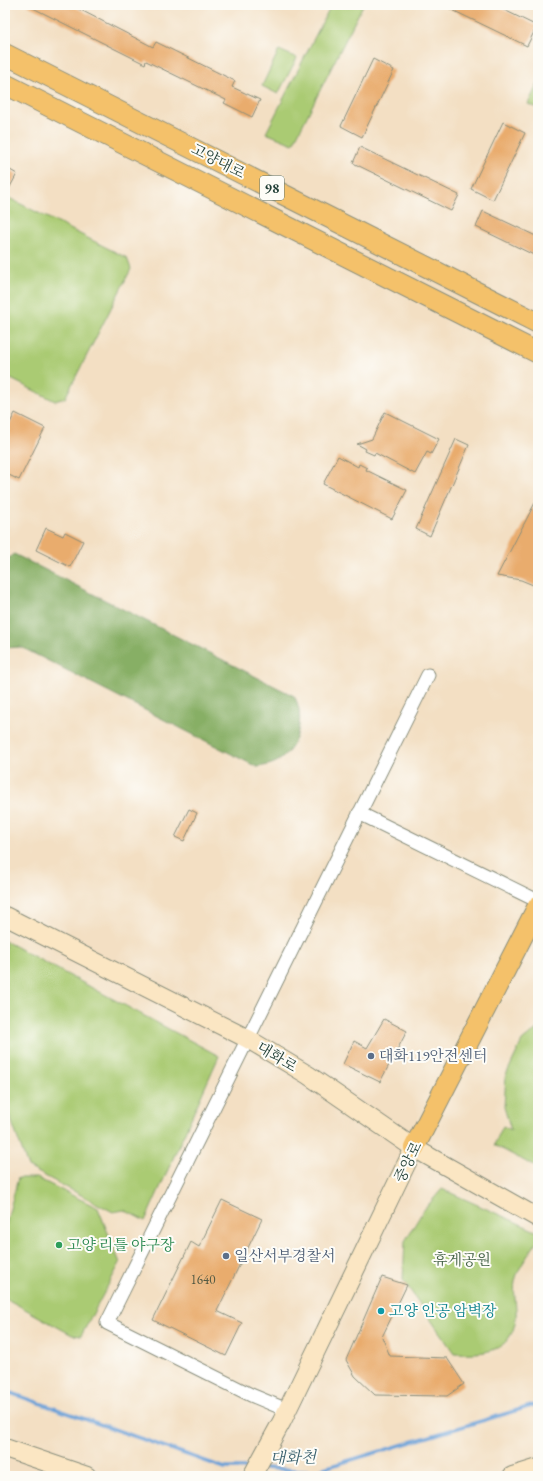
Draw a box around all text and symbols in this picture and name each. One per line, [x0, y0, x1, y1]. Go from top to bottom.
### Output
street label: 고양대로 [188, 139, 249, 182]
road number: 98 [260, 176, 284, 200]
street label: 대화로 [254, 1037, 301, 1076]
place label: 대화119안전센터 [379, 1046, 488, 1065]
marker: 대화119안전센터 [366, 1051, 376, 1061]
street label: 중앙로 [389, 1138, 426, 1185]
place label: 고양 리틀 야구장 [67, 1235, 175, 1254]
marker: 고양 리틀 야구장 [54, 1240, 64, 1250]
place label: 일산서부경찰서 [234, 1246, 335, 1265]
park label: 휴게공원 [433, 1250, 491, 1269]
marker: 일산서부경찰서 [221, 1251, 231, 1261]
house number: 1640 [191, 1271, 215, 1288]
place label: 고양 인공 암벽장 [389, 1301, 497, 1320]
marker: 고양 인공 암벽장 [376, 1306, 386, 1316]
water label: 대화천 [270, 1447, 318, 1468]

